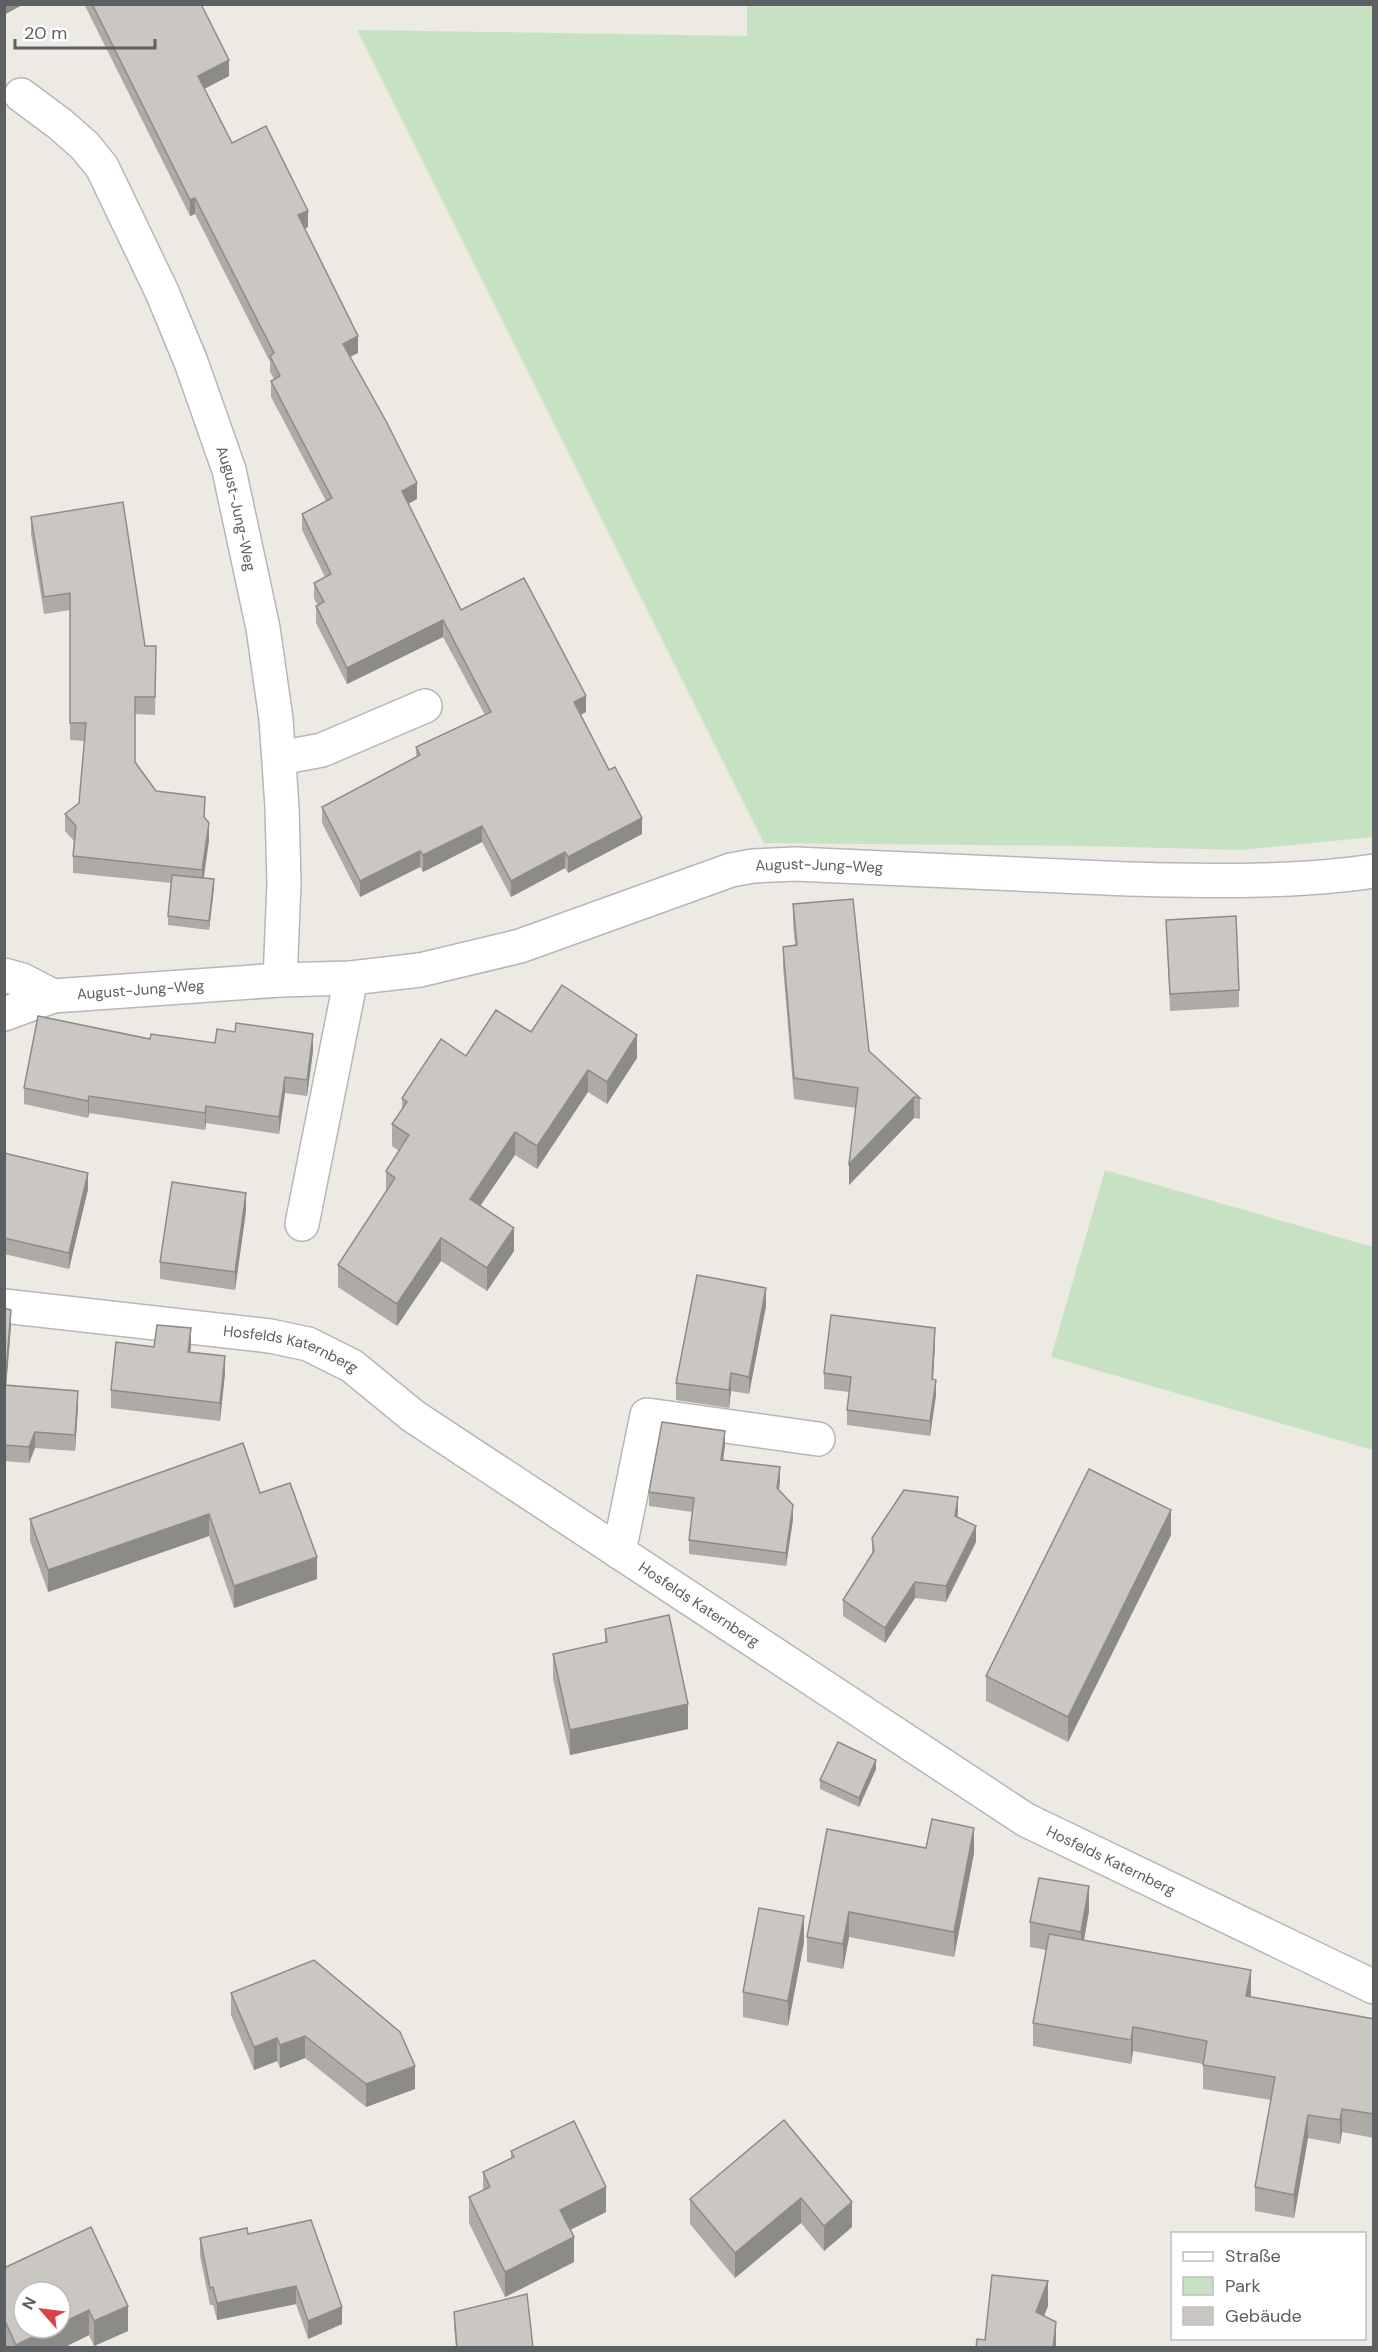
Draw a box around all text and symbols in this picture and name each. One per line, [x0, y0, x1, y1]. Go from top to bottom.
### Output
scale bar [15, 12, 154, 50]
text: 20 m [24, 21, 67, 45]
street label: August-Jung-Weg [211, 443, 260, 573]
street label: August-Jung-Weg [755, 854, 884, 878]
street label: August-Jung-Weg [76, 975, 205, 1004]
street label: Hosfelds Katernberg [222, 1321, 363, 1377]
street label: Hosfelds Katernberg [635, 1557, 763, 1652]
street label: Hosfelds Katernberg [1043, 1821, 1179, 1900]
legend [1171, 2232, 1366, 2340]
text: Straße [1225, 2244, 1281, 2268]
text: Park [1225, 2274, 1261, 2298]
north arrow [12, 2280, 72, 2340]
text: N [17, 2293, 41, 2313]
text: Gebäude [1225, 2304, 1302, 2328]

